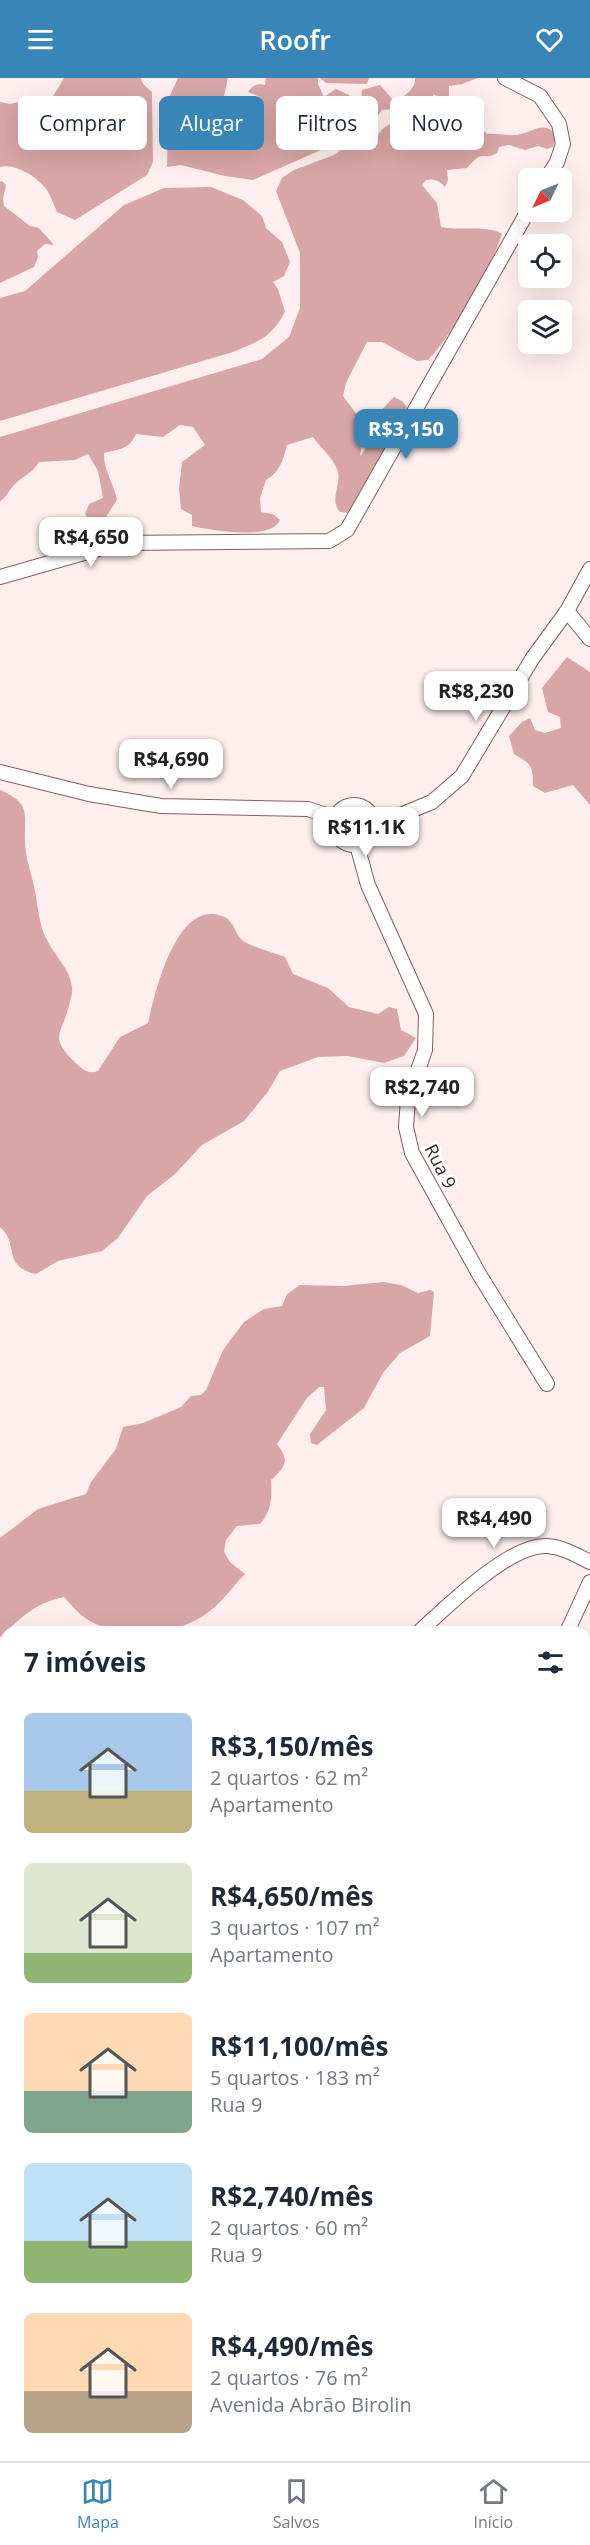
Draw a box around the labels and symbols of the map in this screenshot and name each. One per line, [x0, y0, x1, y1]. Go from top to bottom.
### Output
north arrow [518, 168, 572, 222]
pin: R$3,150 [351, 409, 461, 460]
pin: R$4,650 [36, 517, 146, 568]
pin: R$8,230 [421, 671, 531, 722]
pin: R$4,690 [116, 739, 226, 790]
pin: R$11.1K [311, 807, 421, 858]
pin: R$2,740 [367, 1067, 477, 1118]
street label: Rua 9 [420, 1140, 462, 1192]
pin: R$4,490 [439, 1498, 549, 1549]

